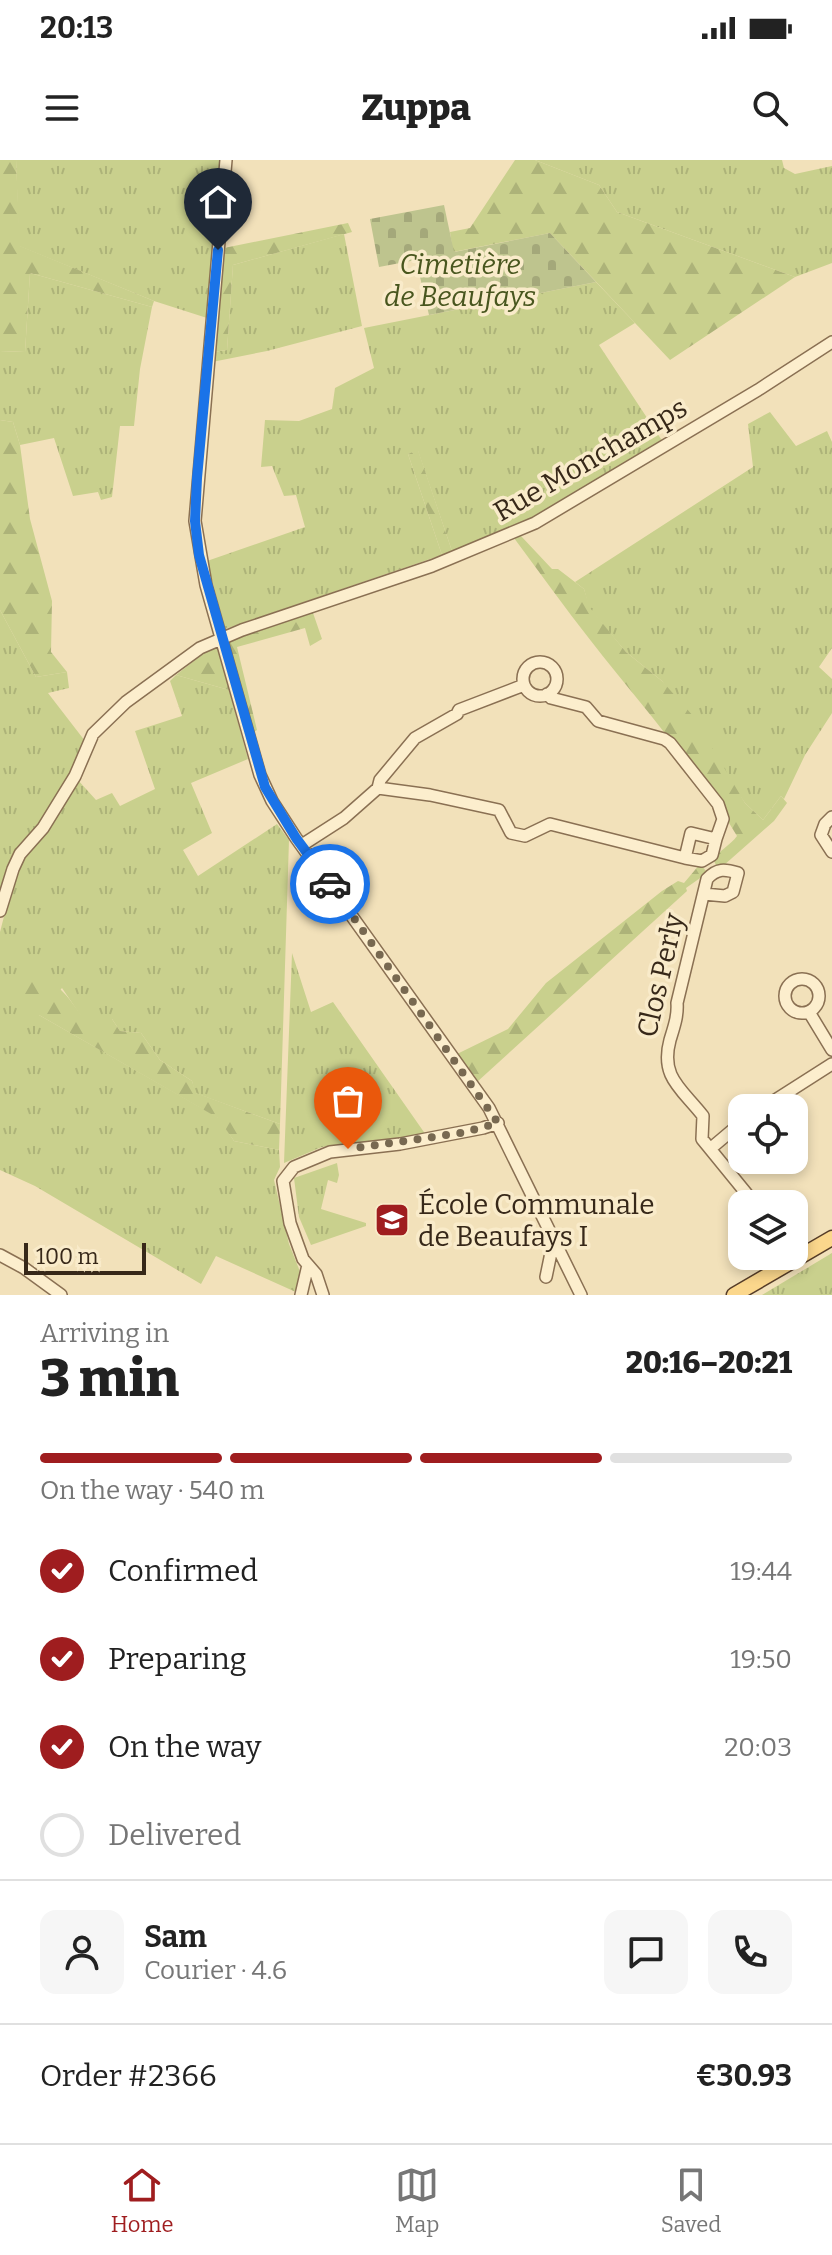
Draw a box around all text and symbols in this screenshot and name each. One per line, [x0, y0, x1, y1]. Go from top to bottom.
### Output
text: 20:13 [40, 10, 113, 46]
icon: menu [40, 86, 84, 130]
text: Zuppa [361, 86, 471, 130]
icon: search [748, 86, 792, 130]
pin [184, 168, 252, 250]
icon: home [196, 180, 240, 224]
park label: Cimetière de Beaufays [384, 248, 536, 313]
street label: Rue Monchamps [488, 391, 693, 528]
courier [290, 844, 370, 924]
icon: car [308, 862, 352, 906]
street label: Clos Perly [630, 910, 691, 1040]
pin [314, 1067, 382, 1149]
icon: bag [326, 1079, 370, 1123]
map controls [728, 1094, 808, 1270]
button: locate [728, 1094, 808, 1174]
place label: École Communale de Beaufays I [418, 1187, 655, 1253]
button: layers [728, 1190, 808, 1270]
school or university icon: École Communale de Beaufays I [373, 1201, 411, 1239]
scale bar [24, 1239, 146, 1275]
text: 100 m [36, 1243, 99, 1270]
text: Arriving in [40, 1318, 169, 1349]
text: 20:16–20:21 [626, 1345, 792, 1381]
text: 3 min [40, 1347, 179, 1410]
text: On the way · 540 m [40, 1475, 264, 1506]
icon: check [40, 1549, 84, 1593]
text: Confirmed [108, 1553, 258, 1589]
text: 19:44 [730, 1556, 792, 1587]
icon: check [40, 1637, 84, 1681]
text: Preparing [108, 1641, 246, 1677]
text: 19:50 [730, 1644, 792, 1675]
icon: check [40, 1725, 84, 1769]
text: On the way [108, 1729, 261, 1765]
text: 20:03 [724, 1732, 792, 1763]
text: Delivered [108, 1817, 241, 1853]
button: person [40, 1910, 124, 1994]
button: chat [604, 1910, 688, 1994]
button: phone [708, 1910, 792, 1994]
text: Sam [144, 1919, 207, 1955]
text: Courier · 4.6 [144, 1955, 287, 1986]
text: Order #2366 [40, 2058, 217, 2094]
text: €30.93 [696, 2058, 792, 2094]
tab: Home [111, 2163, 174, 2238]
tab: Map [395, 2163, 439, 2238]
tab: Saved [661, 2163, 721, 2238]

